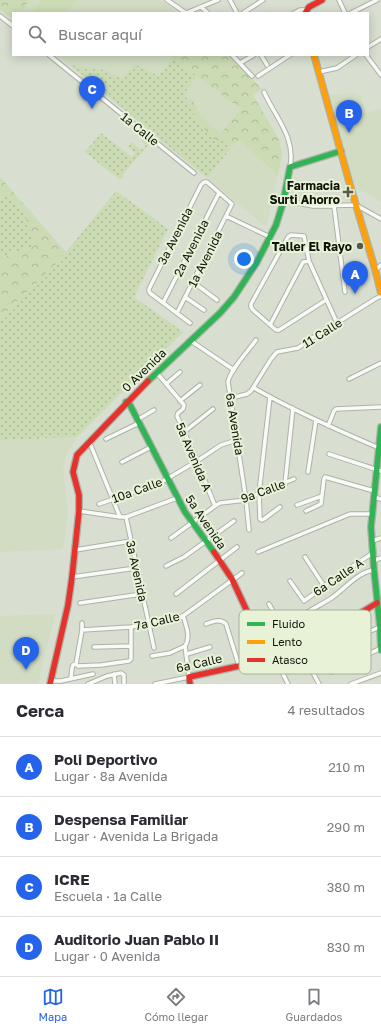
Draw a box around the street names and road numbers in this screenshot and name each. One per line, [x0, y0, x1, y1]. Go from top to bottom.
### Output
street label: 1a Calle [118, 109, 162, 149]
street label: 3a Avenida [154, 205, 196, 267]
street label: 2a Avenida [170, 217, 212, 279]
street label: 1a Avenida [184, 228, 226, 290]
street label: 11 Calle [299, 315, 345, 351]
street label: 0 Avenida [119, 345, 169, 395]
street label: 6a Avenida [223, 392, 247, 456]
street label: 5a Avenida A [173, 420, 215, 494]
street label: 10a Calle [110, 474, 164, 506]
street label: 9a Calle [239, 476, 287, 506]
street label: 5a Avenida [182, 492, 230, 552]
street label: 3a Avenida [123, 539, 151, 603]
street label: 6a Calle A [310, 555, 366, 599]
street label: 7a Calle [133, 609, 181, 633]
street label: 6a Calle [175, 650, 223, 676]

